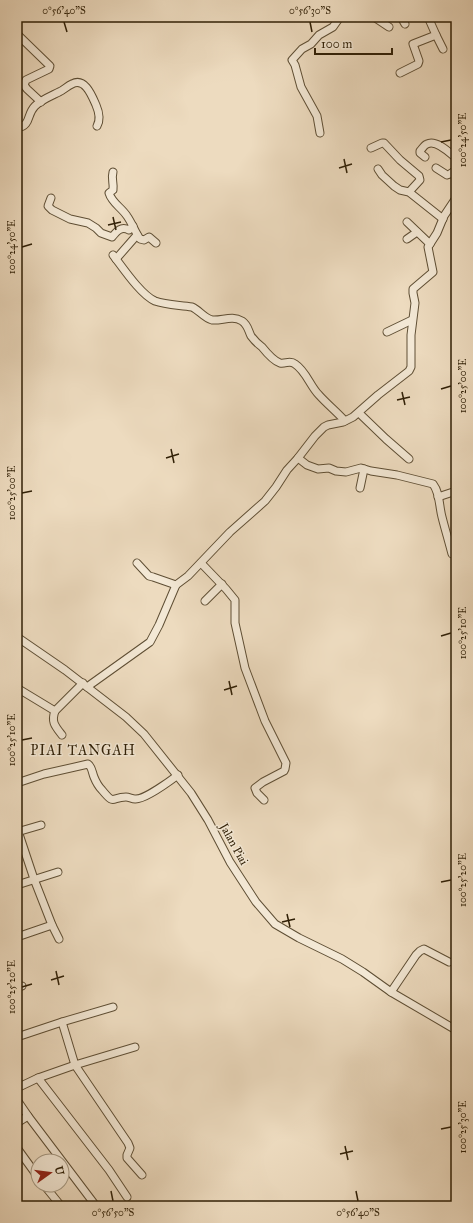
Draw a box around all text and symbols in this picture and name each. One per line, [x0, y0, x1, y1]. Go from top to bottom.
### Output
text: 0°56'40"S [42, 5, 86, 17]
text: 0°56'30"S [289, 5, 331, 17]
scale bar [315, 30, 392, 56]
text: 100 m [321, 37, 352, 51]
text: 100°24'50"E [457, 113, 469, 167]
text: 100°24'50"E [6, 220, 18, 274]
text: 100°25'00"E [457, 359, 469, 413]
text: 100°25'00"E [6, 466, 18, 520]
text: 100°25'10"E [457, 607, 469, 659]
text: 100°25'10"E [6, 714, 18, 766]
district label: PIAI TANGAH [30, 742, 136, 759]
street label: Jalan Piai [215, 819, 252, 868]
text: 100°25'20"E [457, 853, 469, 907]
text: 100°25'20"E [6, 960, 18, 1014]
text: 100°25'30"E [457, 1101, 469, 1153]
north arrow [30, 1153, 70, 1193]
text: U [52, 1165, 67, 1177]
text: 0°56'50"S [92, 1207, 135, 1219]
text: 0°56'40"S [336, 1207, 380, 1219]

